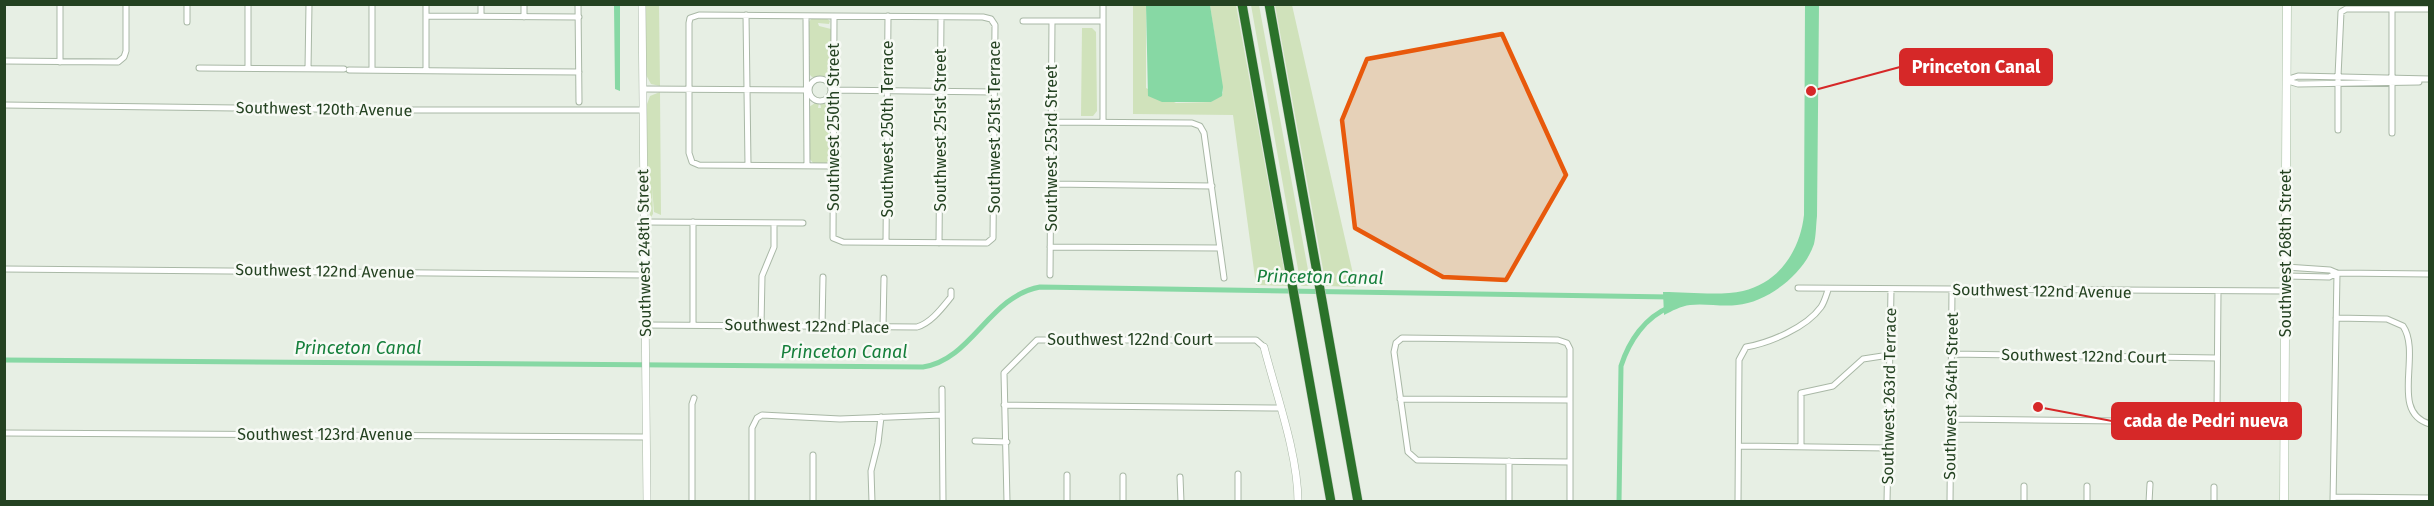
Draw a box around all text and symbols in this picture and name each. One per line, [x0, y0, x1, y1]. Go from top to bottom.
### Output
street label: Southwest 250th Terrace [878, 40, 897, 218]
street label: Southwest 251st Terrace [985, 41, 1004, 213]
street label: Southwest 250th Street [824, 43, 843, 211]
street label: Southwest 251st Street [931, 48, 950, 212]
callout: Princeton Canal [1900, 49, 2052, 85]
text: Princeton Canal [1912, 56, 2041, 78]
street label: Southwest 253rd Street [1042, 64, 1061, 231]
street label: Southwest 120th Avenue [236, 98, 412, 120]
street label: Southwest 248th Street [633, 169, 655, 337]
street label: Southwest 268th Street [2276, 169, 2295, 337]
street label: Southwest 122nd Avenue [235, 260, 415, 282]
water label: Princeton Canal [1256, 265, 1384, 289]
street label: Southwest 122nd Avenue [1952, 280, 2132, 302]
street label: Southwest 263rd Terrace [1878, 308, 1900, 484]
street label: Southwest 264th Street [1940, 312, 1962, 480]
street label: Southwest 122nd Place [725, 315, 889, 337]
street label: Southwest 122nd Court [1047, 330, 1213, 349]
water label: Princeton Canal [294, 337, 422, 359]
water label: Princeton Canal [780, 341, 908, 363]
street label: Southwest 122nd Court [2001, 345, 2167, 367]
callout: cada de Pedri nueva [2112, 403, 2301, 439]
text: cada de Pedri nueva [2124, 410, 2289, 432]
street label: Southwest 123rd Avenue [237, 425, 413, 444]

